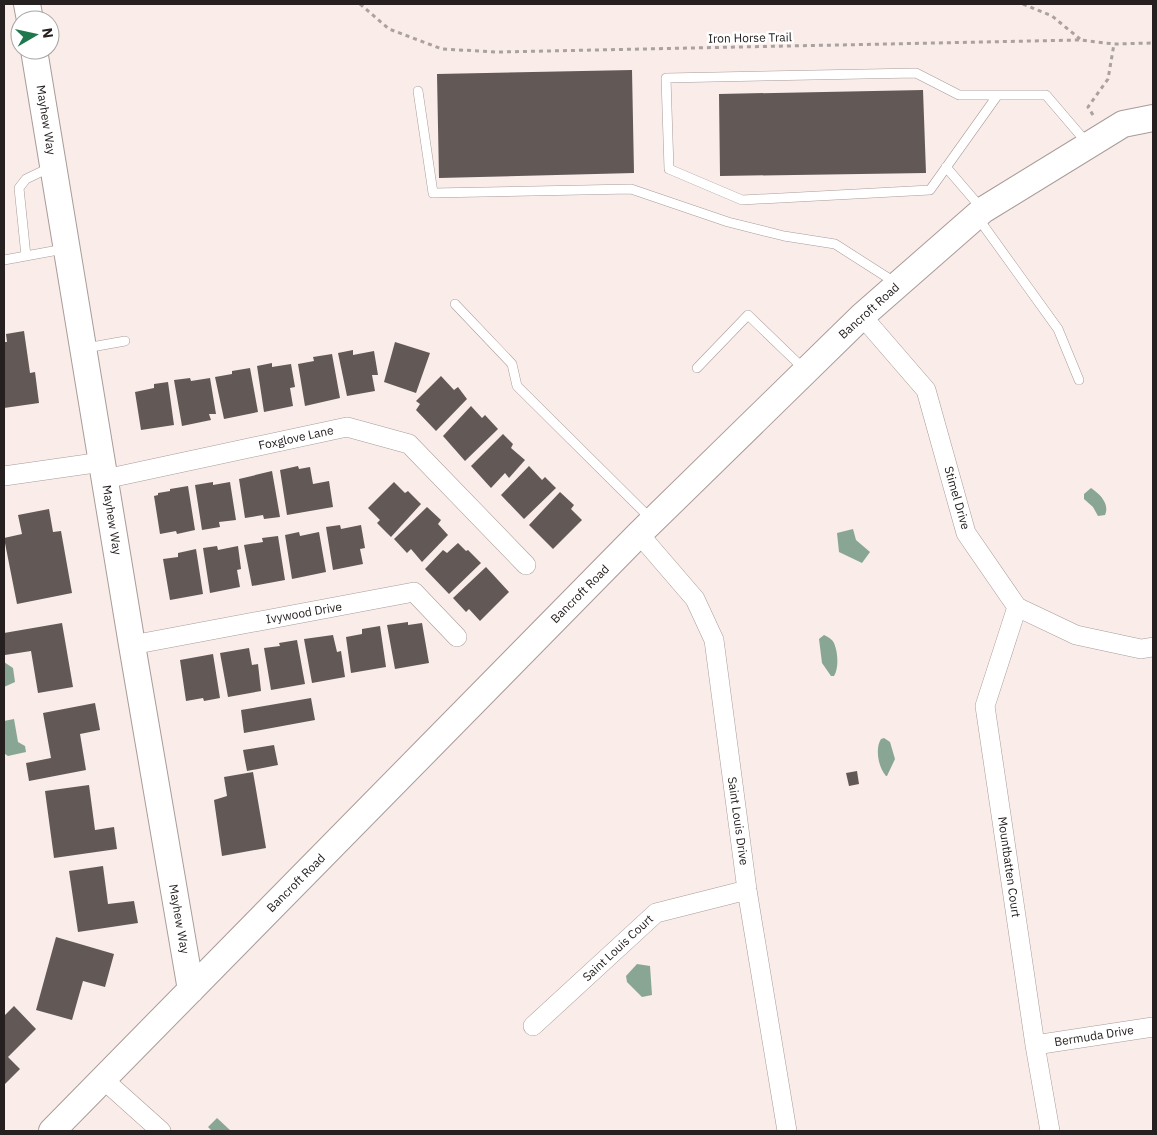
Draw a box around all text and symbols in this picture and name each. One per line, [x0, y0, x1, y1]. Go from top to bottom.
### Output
north arrow [10, 10, 60, 60]
text: N [38, 27, 58, 39]
street label: Iron Horse Trail [708, 29, 792, 46]
street label: Mayhew Way [34, 84, 59, 156]
street label: Bancroft Road [835, 279, 902, 342]
street label: Foxglove Lane [257, 422, 335, 453]
street label: Stimel Drive [941, 464, 974, 532]
street label: Mayhew Way [100, 484, 125, 556]
street label: Bancroft Road [547, 561, 612, 626]
street label: Ivywood Drive [265, 598, 344, 627]
street label: Saint Louis Drive [725, 776, 752, 867]
street label: Mountbatten Court [995, 815, 1024, 918]
street label: Bancroft Road [263, 850, 328, 915]
street label: Mayhew Way [166, 883, 193, 955]
street label: Saint Louis Court [579, 911, 656, 984]
street label: Bermuda Drive [1053, 1022, 1135, 1049]

